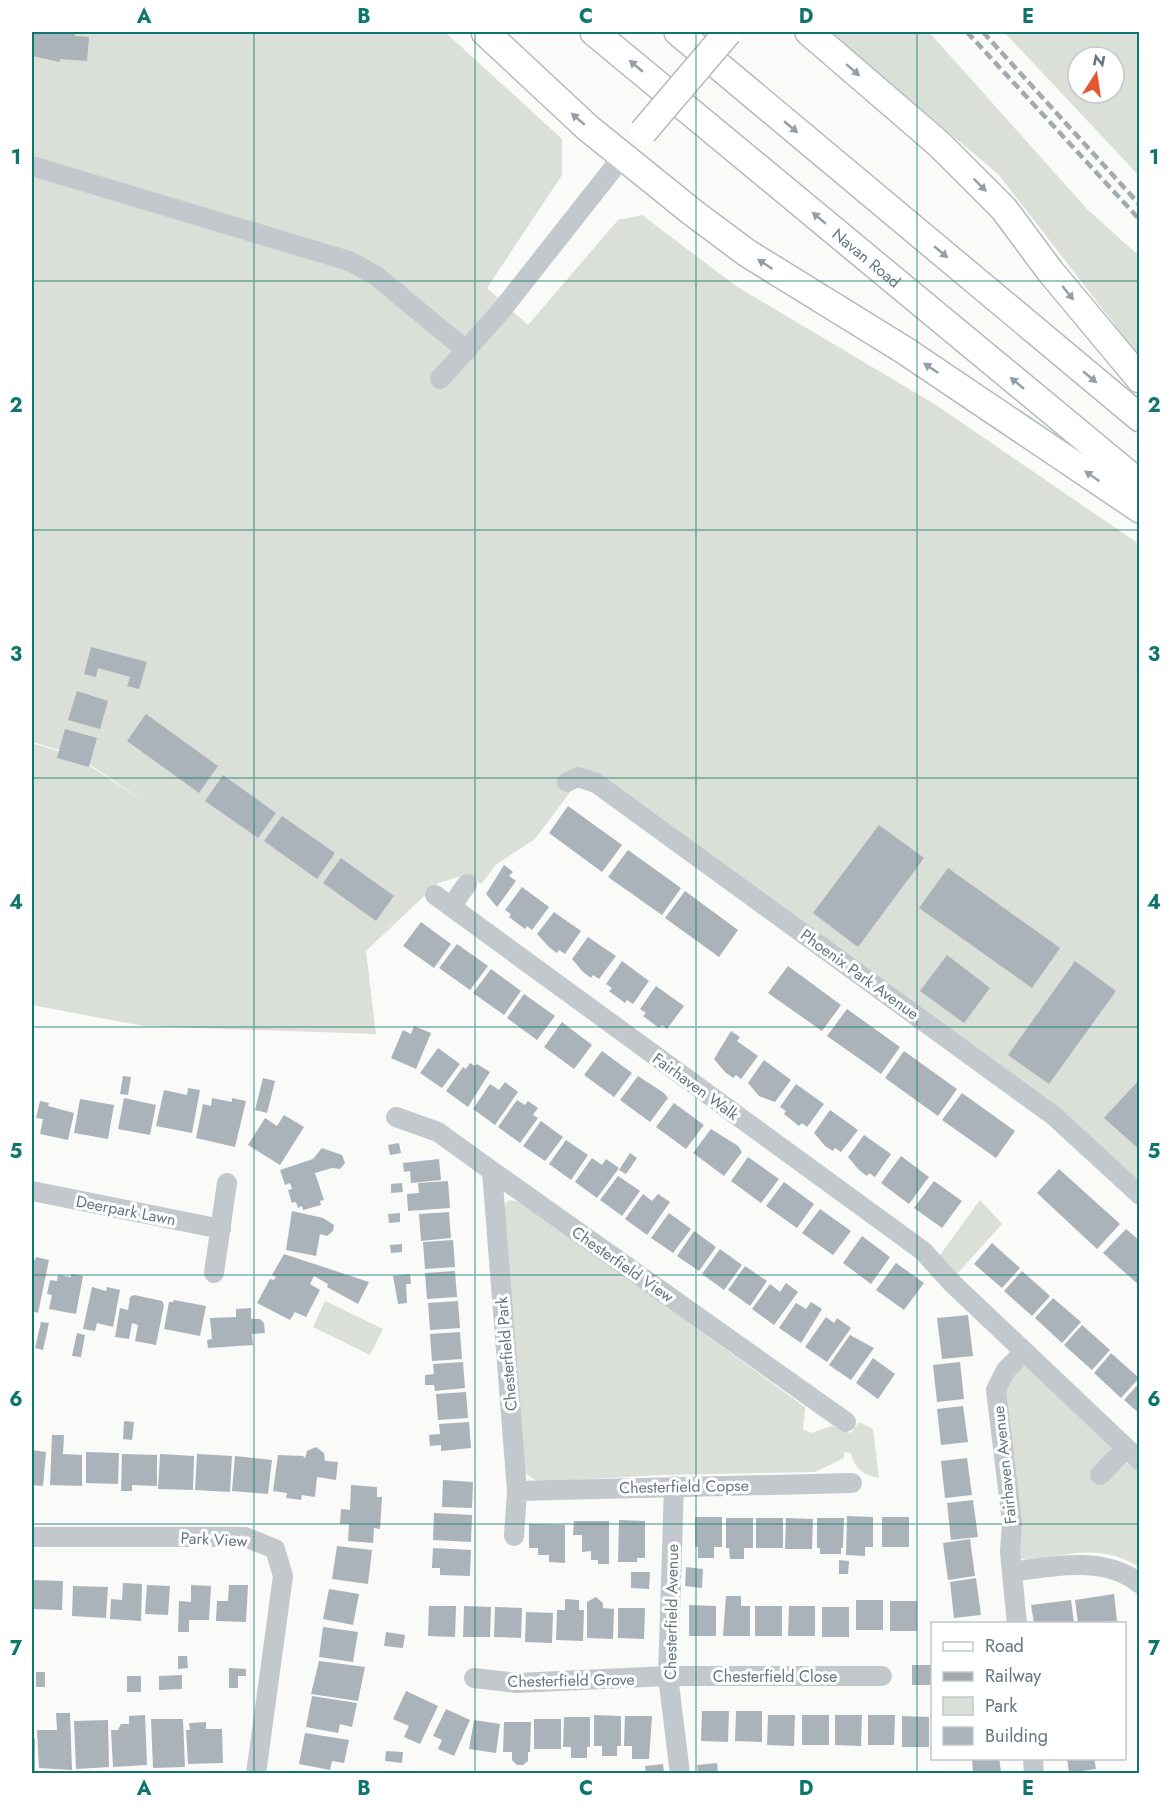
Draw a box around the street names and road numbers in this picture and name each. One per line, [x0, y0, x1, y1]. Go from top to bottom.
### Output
street label: Navan Road [827, 223, 905, 293]
street label: Phoenix Park Avenue [796, 924, 924, 1025]
street label: Fairhaven Walk [648, 1047, 744, 1126]
street label: Deerpark Lawn [74, 1190, 178, 1231]
street label: Chesterfield View [567, 1221, 678, 1308]
street label: Chesterfield Park [490, 1295, 523, 1412]
street label: Fairhaven Avenue [987, 1405, 1022, 1525]
street label: Chesterfield Copse [619, 1474, 749, 1499]
street label: Park View [180, 1526, 248, 1553]
street label: Chesterfield Avenue [659, 1544, 684, 1680]
street label: Chesterfield Close [713, 1665, 837, 1688]
street label: Chesterfield Grove [507, 1668, 635, 1693]

